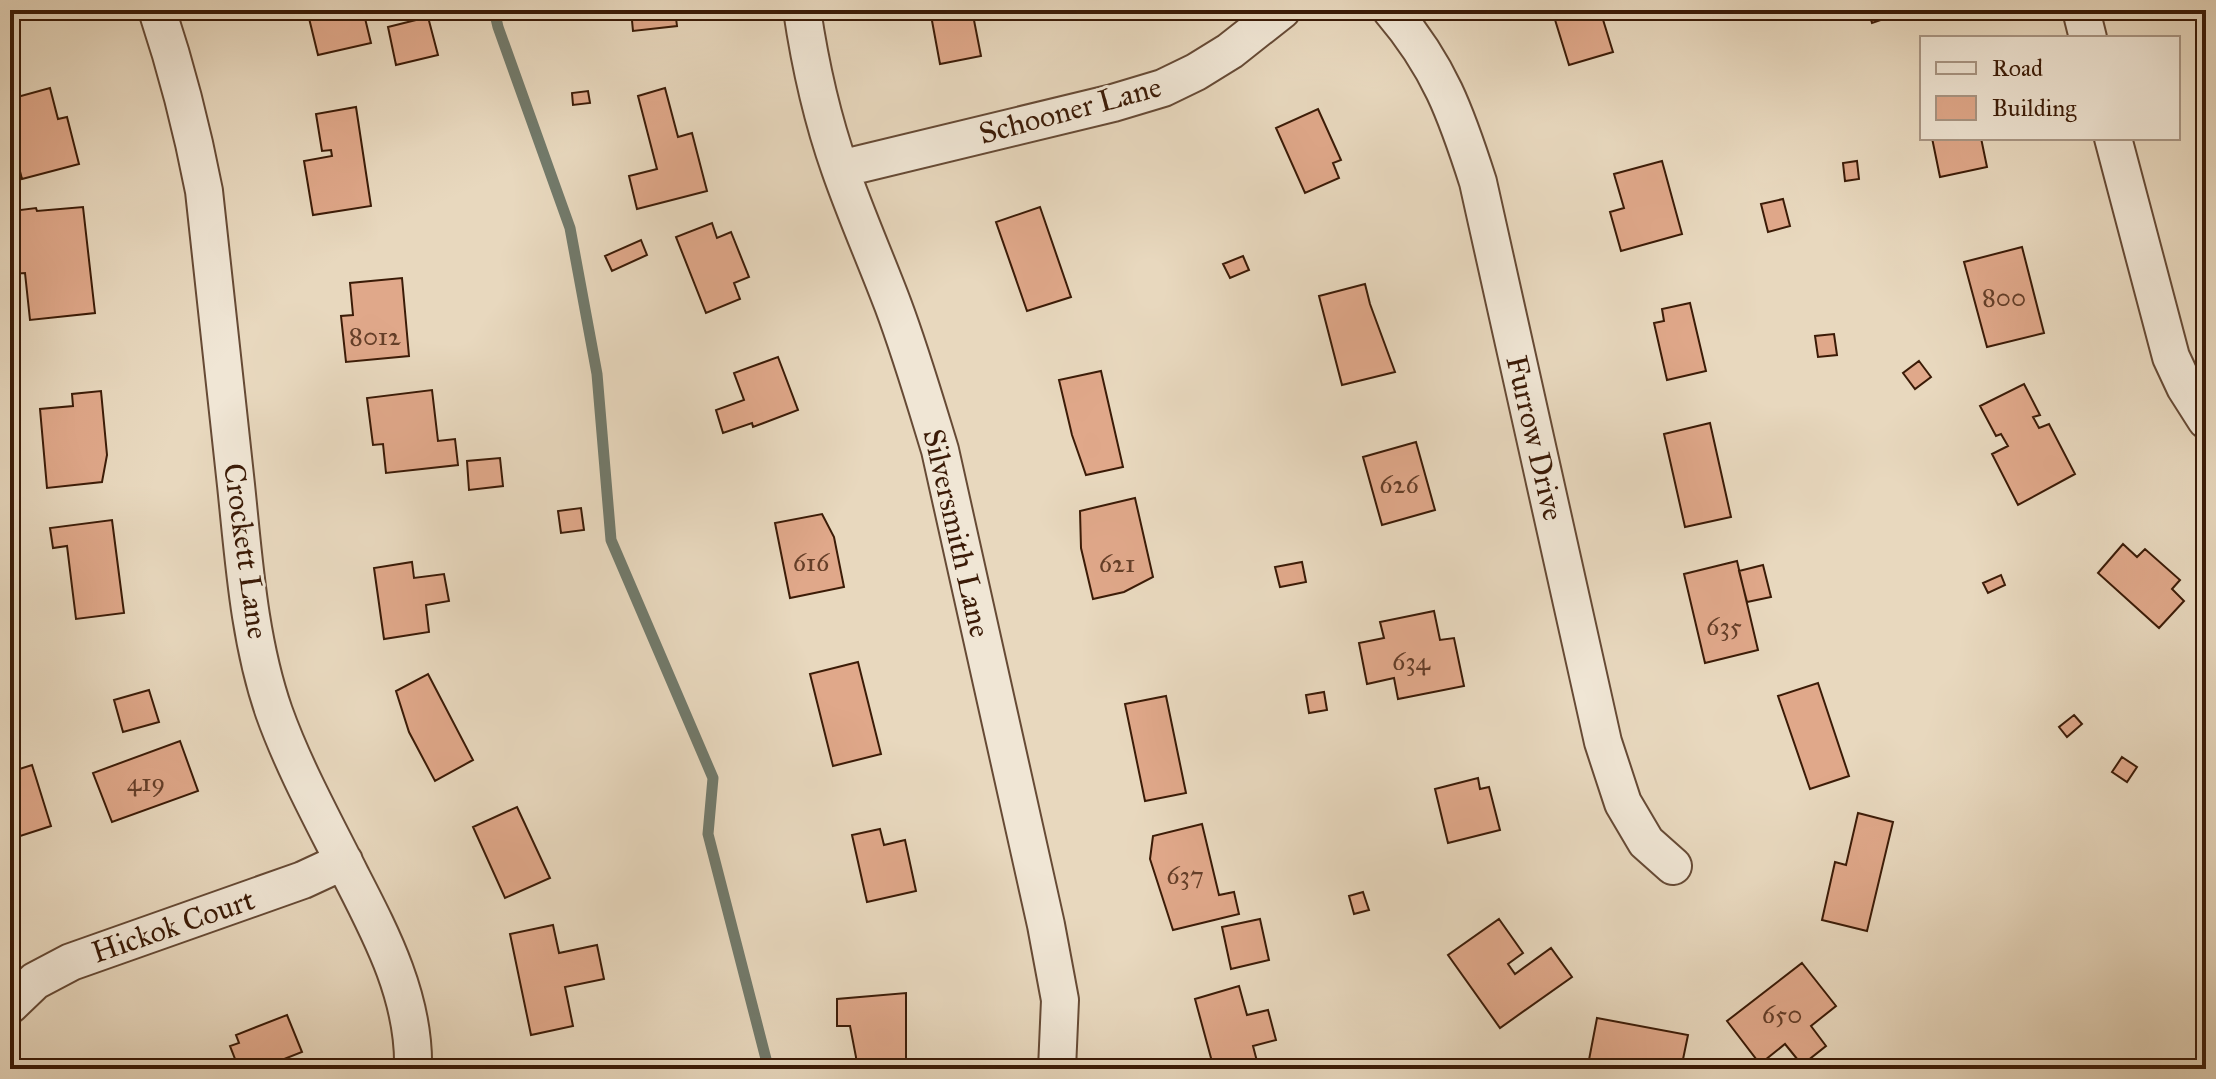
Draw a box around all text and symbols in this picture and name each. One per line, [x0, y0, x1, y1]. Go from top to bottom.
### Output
legend [1920, 36, 2180, 140]
text: Road [1992, 53, 2043, 83]
street label: Schooner Lane [975, 68, 1165, 152]
text: Building [1992, 93, 2077, 123]
house number: 800 [1982, 281, 2026, 313]
house number: 8012 [349, 320, 401, 352]
street label: Furrow Drive [1499, 352, 1571, 524]
street label: Silversmith Lane [916, 425, 998, 641]
street label: Crockett Lane [216, 461, 276, 641]
house number: 626 [1379, 468, 1419, 500]
house number: 616 [793, 546, 830, 578]
house number: 621 [1099, 547, 1135, 579]
house number: 635 [1706, 610, 1742, 642]
house number: 634 [1392, 645, 1431, 677]
house number: 419 [127, 766, 165, 798]
house number: 637 [1166, 859, 1204, 891]
street label: Hickok Court [87, 881, 259, 971]
house number: 650 [1762, 998, 1802, 1030]

